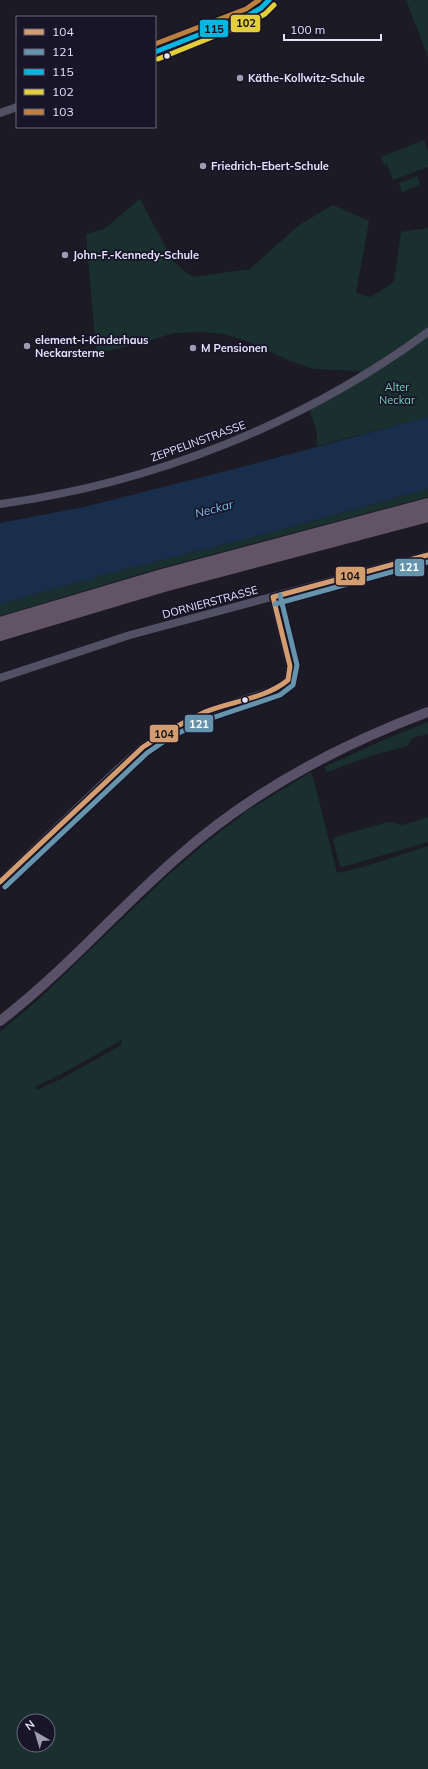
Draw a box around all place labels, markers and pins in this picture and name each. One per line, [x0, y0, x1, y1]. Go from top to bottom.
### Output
unlabelled marker [162, 51, 172, 61]
place label: Käthe-Kollwitz-Schule [248, 71, 365, 85]
marker: Käthe-Kollwitz-Schule [235, 73, 245, 83]
place label: Friedrich-Ebert-Schule [211, 159, 329, 173]
marker: Friedrich-Ebert-Schule [198, 161, 208, 171]
place label: John-F.-Kennedy-Schule [73, 248, 199, 262]
marker: John-F.-Kennedy-Schule [60, 250, 70, 260]
place label: element-i-Kinderhaus Neckarsterne [35, 333, 149, 360]
marker: element-i-Kinderhaus Neckarsterne [22, 341, 32, 351]
place label: M Pensionen [201, 341, 267, 355]
marker: M Pensionen [188, 343, 198, 353]
unlabelled marker [240, 695, 250, 705]

